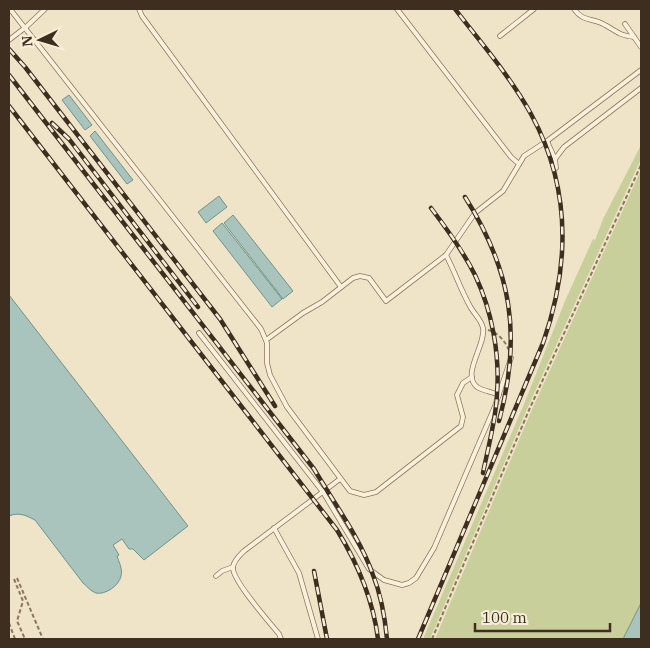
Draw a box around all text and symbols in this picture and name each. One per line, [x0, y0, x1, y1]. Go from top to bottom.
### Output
north arrow [15, 15, 65, 65]
text: N [18, 35, 36, 47]
scale bar [475, 600, 610, 632]
text: 100 m [482, 608, 527, 627]

